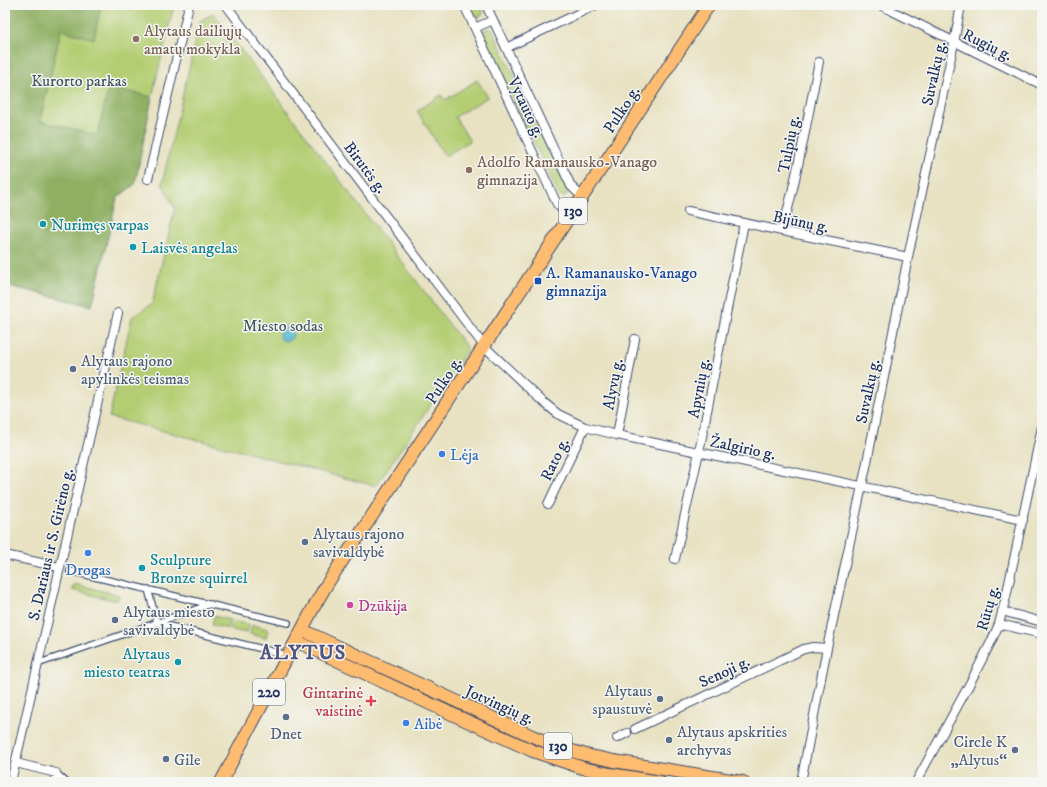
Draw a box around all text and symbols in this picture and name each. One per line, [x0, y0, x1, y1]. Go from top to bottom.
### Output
place label: Alytaus dailiųjų amatų mokykla [144, 21, 242, 59]
street label: Rugių g. [959, 24, 1016, 66]
marker: Alytaus dailiųjų amatų mokykla [131, 34, 141, 44]
street label: Suvalkų g. [917, 39, 951, 107]
park label: Kurorto parkas [31, 71, 127, 91]
street label: Vytauto g. [503, 73, 549, 141]
street label: Pulko g. [599, 82, 645, 137]
street label: Tulpių g. [774, 113, 804, 175]
street label: Birutės g. [339, 138, 391, 198]
place label: Adolfo Ramanausko-Vanago gimnazija [477, 152, 657, 190]
marker: Adolfo Ramanausko-Vanago gimnazija [464, 165, 474, 175]
road number: 130 [559, 198, 587, 224]
street label: Bijūnų g. [771, 206, 831, 238]
place label: Nurimęs varpas [51, 215, 149, 235]
marker: Nurimęs varpas [38, 219, 48, 229]
place label: Laisvės angelas [141, 238, 238, 258]
marker: Laisvės angelas [128, 242, 138, 252]
place label: A. Ramanausko-Vanago gimnazija [546, 263, 697, 301]
marker: A. Ramanausko-Vanago gimnazija [533, 276, 543, 286]
park label: Miesto sodas [243, 316, 323, 336]
place label: Alytaus rajono apylinkės teismas [81, 351, 189, 389]
street label: Pulko g. [421, 353, 467, 408]
street label: Alyvų g. [598, 356, 628, 412]
street label: Apynių g. [683, 356, 715, 420]
street label: Suvalkų g. [851, 357, 885, 425]
marker: Alytaus rajono apylinkės teismas [68, 364, 78, 374]
street label: Žalgirio g. [708, 431, 778, 465]
street label: Rato g. [536, 434, 574, 484]
place label: Lėja [450, 445, 479, 465]
marker: Lėja [437, 449, 447, 459]
street label: S. Dariaus ir S. Girėno g. [24, 466, 78, 622]
place label: Alytaus rajono savivaldybė [313, 524, 405, 562]
marker: Alytaus rajono savivaldybė [300, 537, 310, 547]
marker: Drogas [83, 548, 93, 558]
place label: Sculpture Bronze squirrel [150, 550, 248, 588]
place label: Drogas [65, 560, 111, 580]
marker: Sculpture Bronze squirrel [137, 563, 147, 573]
street label: Rūtų g. [972, 583, 1004, 633]
place label: Dzūkija [358, 596, 407, 616]
marker: Dzūkija [345, 600, 355, 610]
place label: Alytaus miesto savivaldybė [123, 602, 215, 640]
marker: Alytaus miesto savivaldybė [110, 615, 120, 625]
district label: ALYTUS [259, 641, 346, 666]
place label: Alytaus miesto teatras [84, 644, 170, 682]
street label: Senoji g. [696, 651, 753, 692]
marker: Alytaus miesto teatras [173, 657, 183, 667]
road number: 220 [253, 679, 285, 705]
street label: Jotvingių g. [460, 680, 537, 729]
place label: Alytaus spaustuvė [592, 681, 652, 719]
place label: Gintarinė vaistinė [302, 683, 363, 721]
marker: Alytaus spaustuvė [655, 694, 665, 704]
marker: Gintarinė vaistinė [366, 696, 376, 706]
marker: Dnet [281, 712, 291, 722]
place label: Aibė [414, 714, 443, 734]
marker: Aibė [401, 718, 411, 728]
place label: Alytaus apskrities archyvas [677, 722, 787, 760]
place label: Dnet [270, 724, 302, 744]
place label: Circle K „Alytus“ [950, 732, 1008, 770]
road number: 130 [544, 733, 572, 759]
marker: Alytaus apskrities archyvas [664, 735, 674, 745]
marker: Circle K „Alytus“ [1010, 745, 1020, 755]
place label: Gile [174, 750, 201, 770]
marker: Gile [161, 754, 171, 764]

